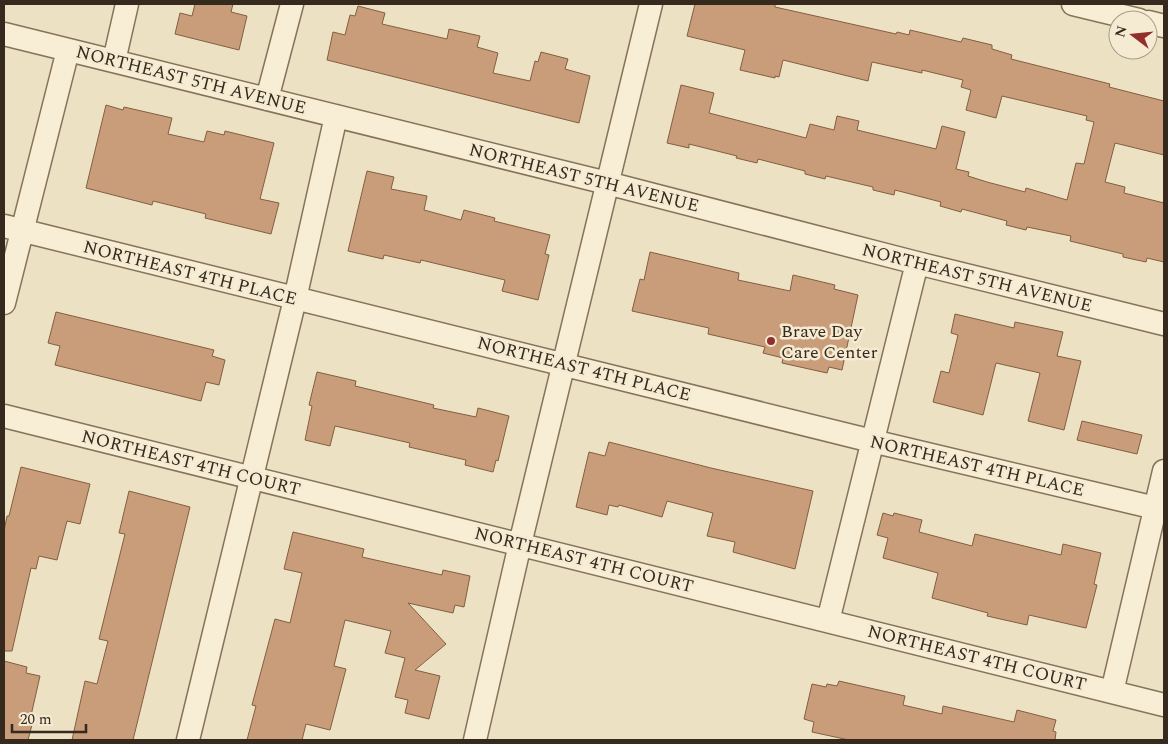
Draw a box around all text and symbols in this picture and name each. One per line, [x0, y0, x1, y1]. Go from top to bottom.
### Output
north arrow [1108, 10, 1158, 60]
text: N [1109, 23, 1133, 40]
street label: NORTHEAST 5TH AVENUE [73, 38, 309, 122]
street label: NORTHEAST 5TH AVENUE [466, 136, 702, 220]
street label: NORTHEAST 4TH PLACE [80, 233, 300, 313]
street label: NORTHEAST 5TH AVENUE [859, 236, 1095, 320]
place label: Brave Day Care Center [781, 318, 878, 366]
street label: NORTHEAST 4TH PLACE [474, 329, 694, 409]
marker: Brave Day Care Center [765, 335, 777, 347]
street label: NORTHEAST 4TH COURT [79, 423, 303, 503]
street label: NORTHEAST 4TH PLACE [867, 428, 1087, 504]
street label: NORTHEAST 4TH COURT [472, 520, 696, 600]
street label: NORTHEAST 4TH COURT [865, 618, 1089, 698]
scale bar [12, 702, 86, 734]
text: 20 m [20, 708, 52, 731]

